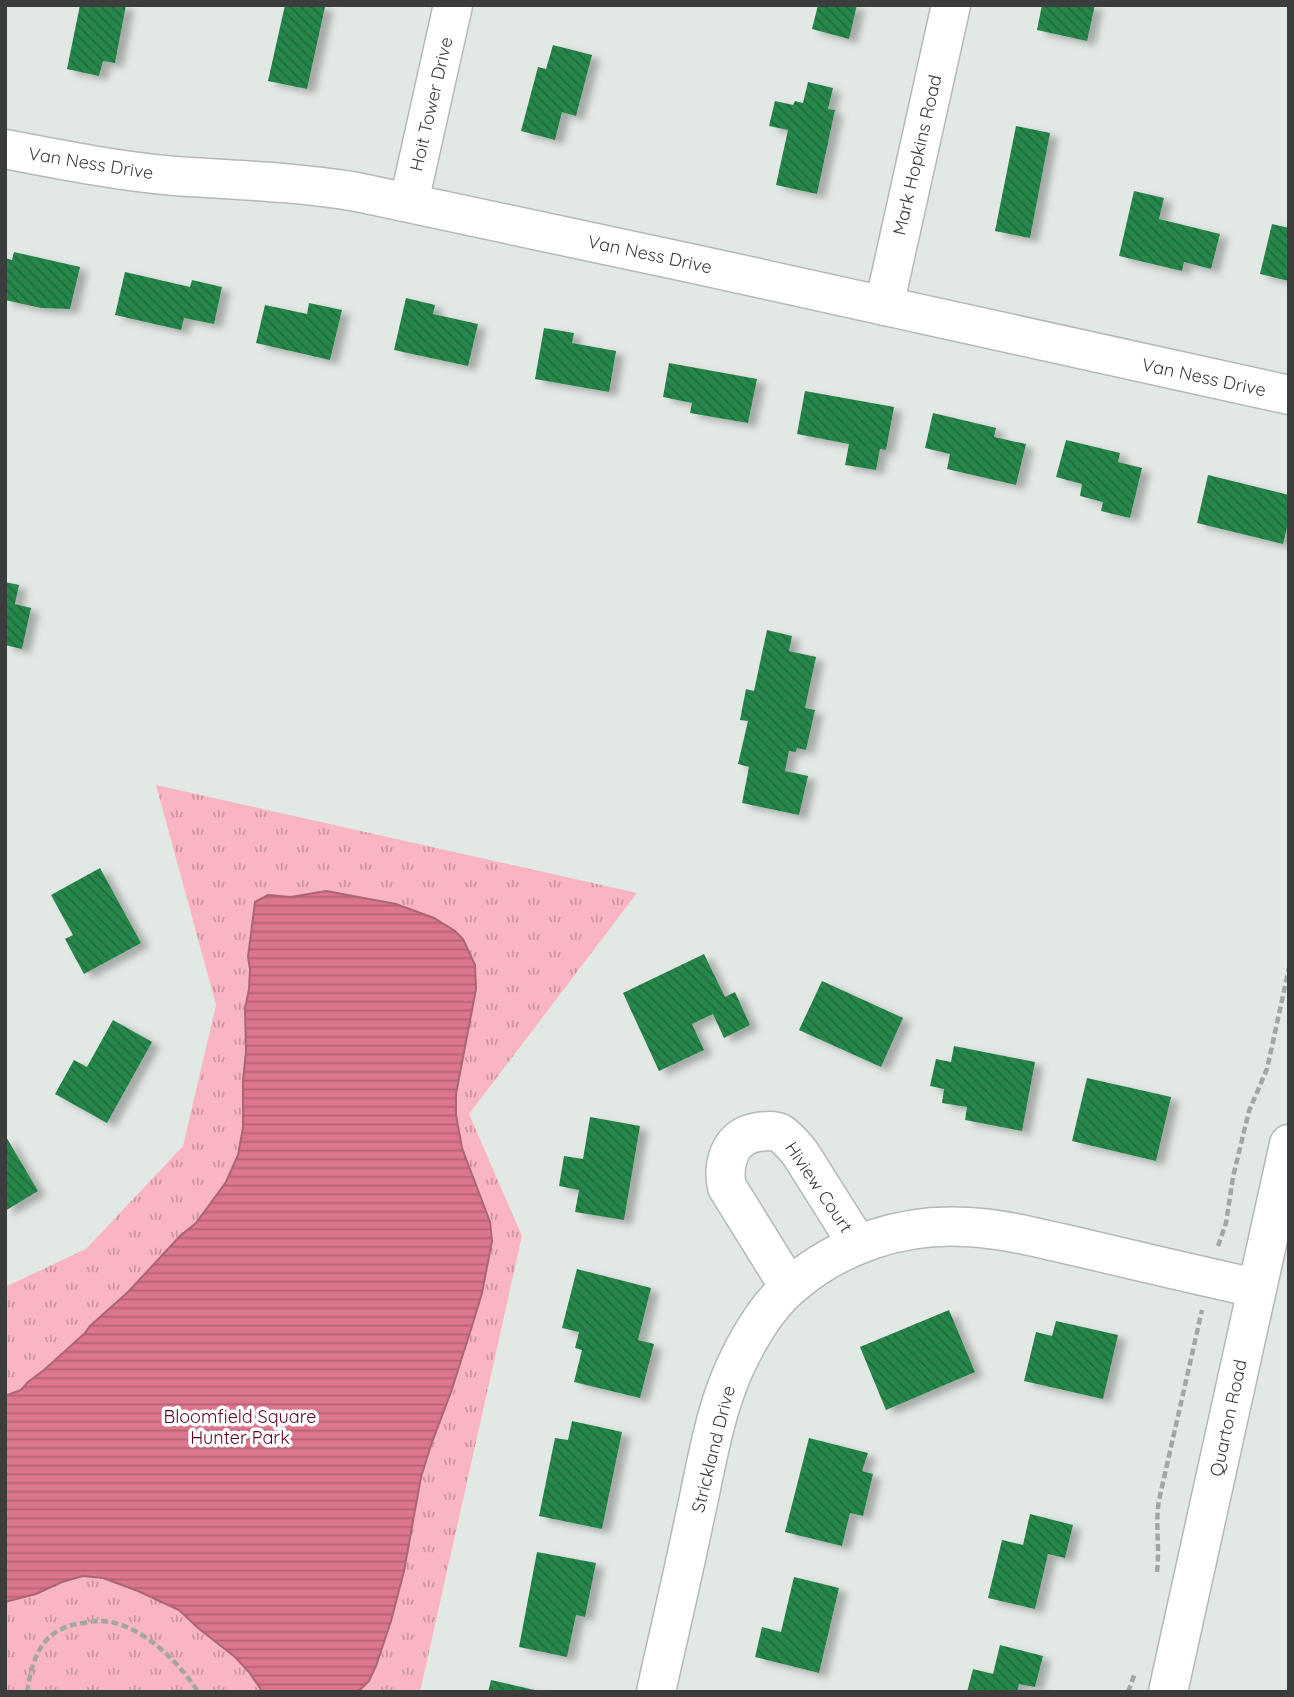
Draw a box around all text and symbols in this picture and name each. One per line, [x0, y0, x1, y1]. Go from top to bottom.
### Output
street label: Hoit Tower Drive [404, 35, 458, 173]
street label: Mark Hopkins Road [887, 73, 947, 237]
street label: Van Ness Drive [27, 142, 155, 184]
street label: Van Ness Drive [586, 230, 714, 278]
street label: Van Ness Drive [1140, 353, 1268, 401]
street label: Hiview Court [780, 1137, 858, 1237]
street label: Quarton Road [1204, 1357, 1252, 1479]
street label: Strickland Drive [686, 1383, 740, 1515]
park label: Bloomfield Square Hunter Park [164, 1405, 316, 1449]

